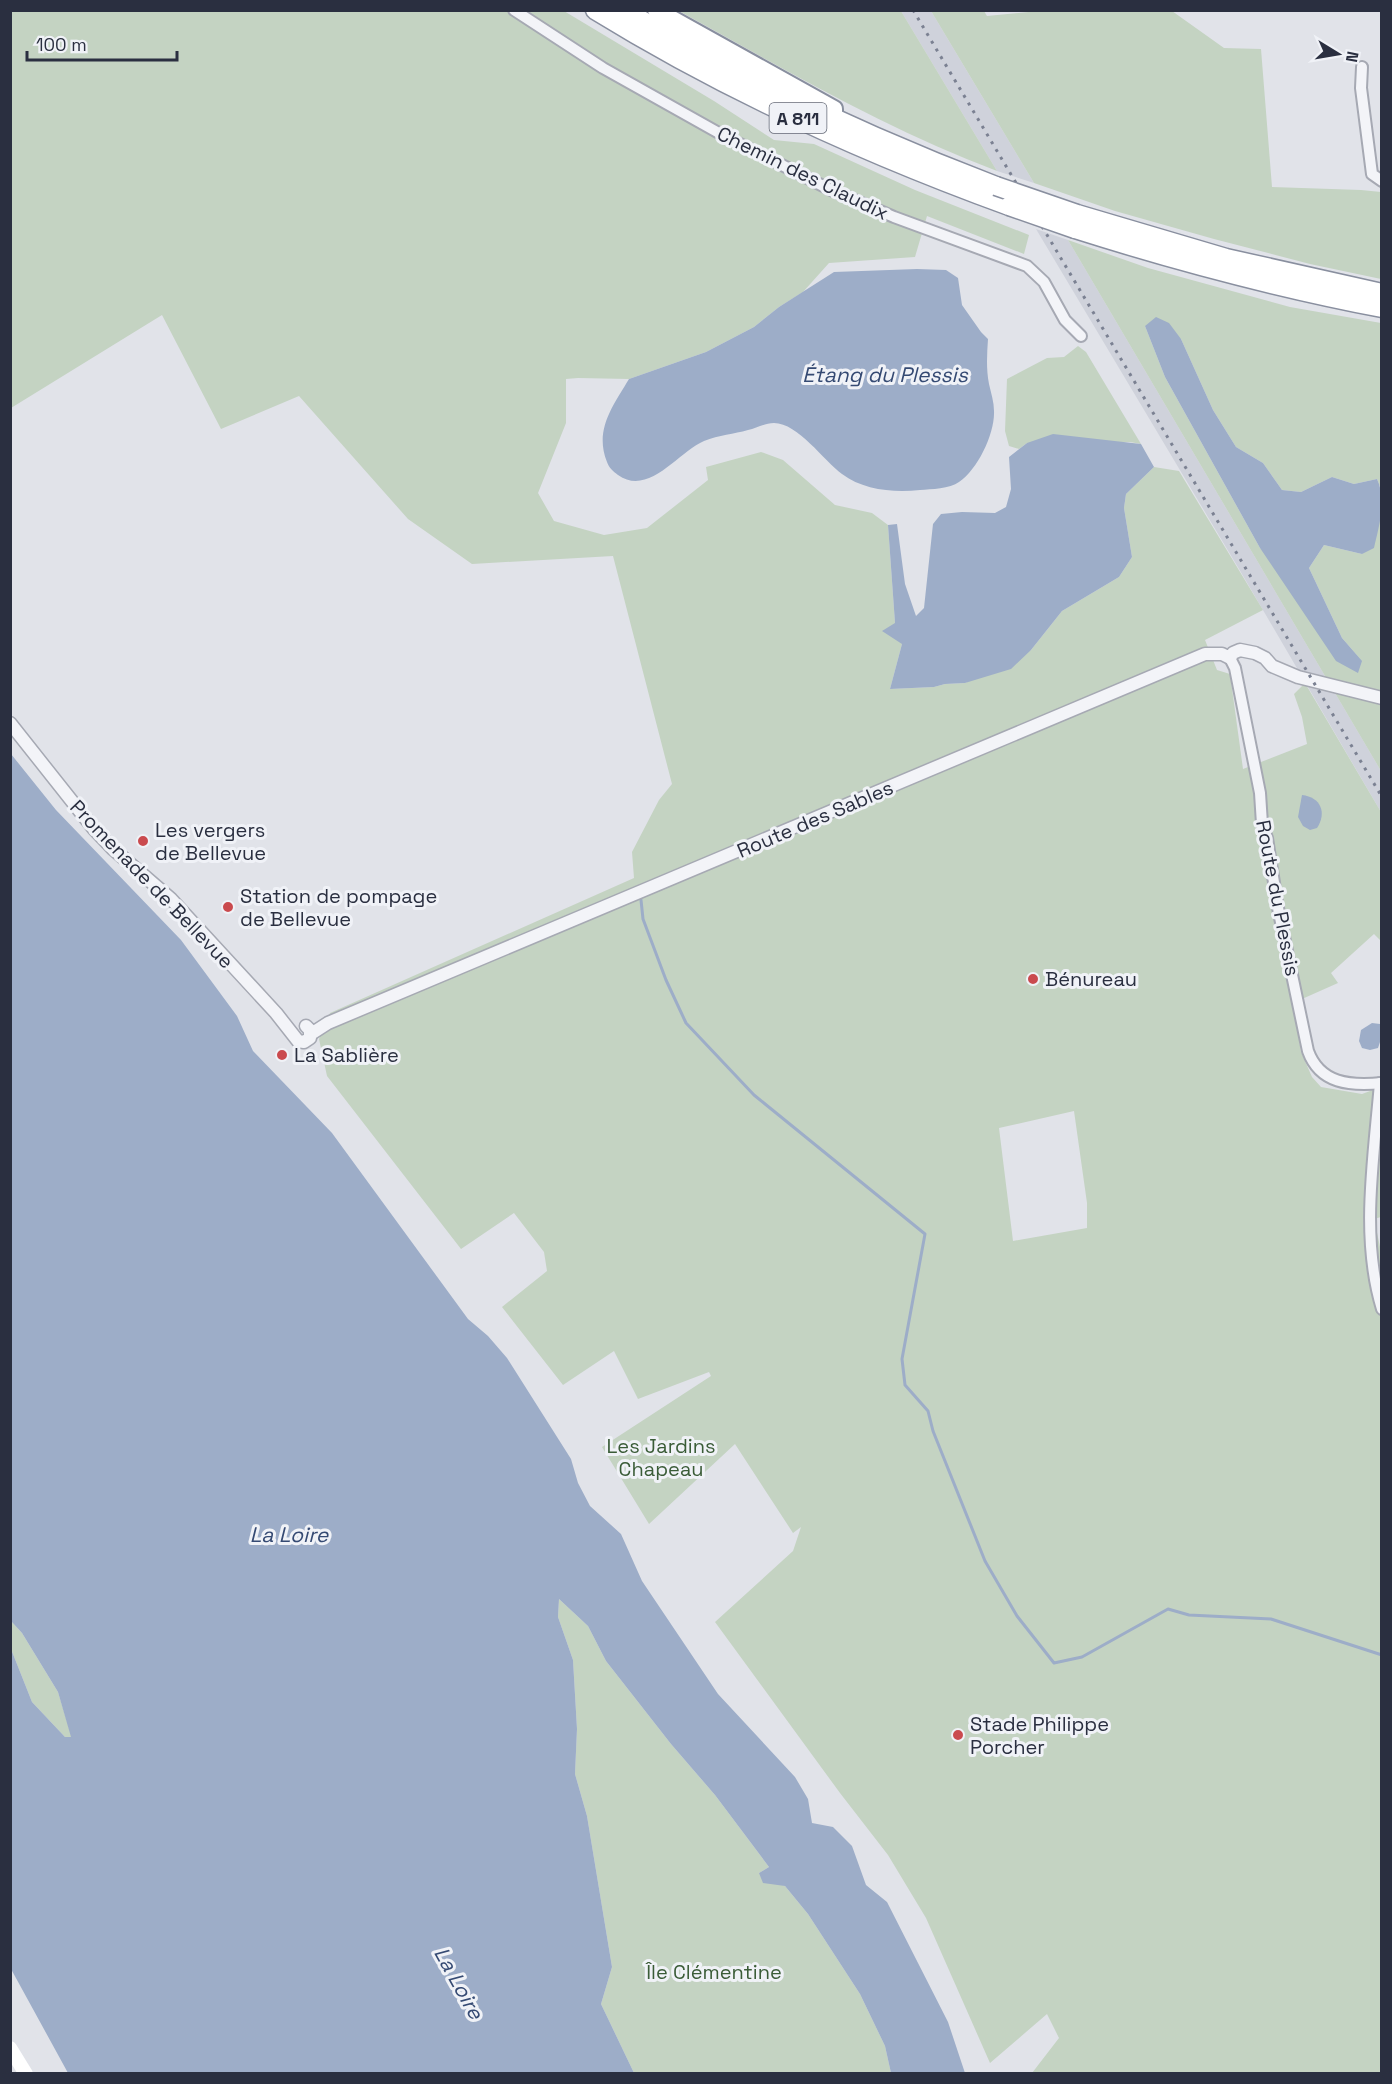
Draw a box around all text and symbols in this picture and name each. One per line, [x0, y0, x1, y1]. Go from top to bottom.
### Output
scale bar [27, 24, 177, 62]
north arrow [1308, 24, 1368, 84]
text: 100 m [36, 33, 87, 56]
text: N [1341, 49, 1364, 64]
road number: A 811 [770, 103, 826, 133]
street label: Chemin des Claudix [713, 120, 893, 226]
water label: Étang du Plessis [802, 361, 969, 388]
street label: Route des Sables [733, 774, 897, 864]
street label: Promenade de Bellevue [65, 794, 239, 974]
place label: Les vergers de Bellevue [155, 817, 266, 866]
street label: Route du Plessis [1250, 818, 1306, 978]
marker: Les vergers de Bellevue [136, 834, 150, 848]
place label: Station de pompage de Bellevue [240, 883, 437, 932]
marker: Station de pompage de Bellevue [221, 900, 235, 914]
place label: Bénureau [1045, 966, 1137, 992]
marker: Bénureau [1026, 972, 1040, 986]
place label: La Sablière [294, 1042, 399, 1068]
marker: La Sablière [275, 1048, 289, 1062]
park label: Les Jardins Chapeau [607, 1433, 716, 1482]
water label: La Loire [250, 1521, 330, 1548]
place label: Stade Philippe Porcher [970, 1711, 1109, 1760]
marker: Stade Philippe Porcher [951, 1728, 965, 1742]
water label: La Loire [428, 1942, 491, 2025]
park label: Île Clémentine [644, 1959, 782, 1985]

